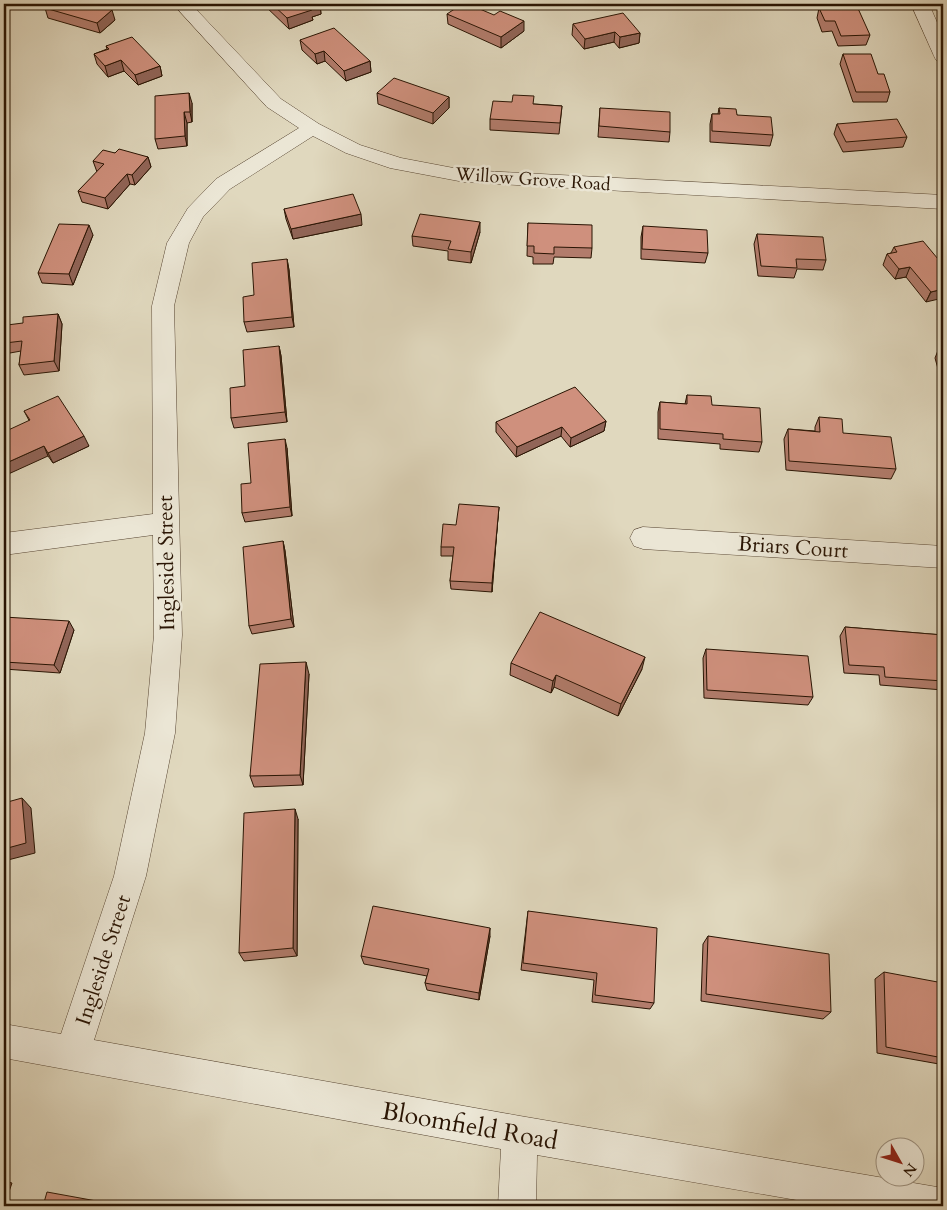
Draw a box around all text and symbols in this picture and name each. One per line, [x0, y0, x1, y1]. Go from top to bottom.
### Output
street label: Willow Grove Road [454, 162, 612, 197]
street label: Ingleside Street [151, 495, 182, 631]
street label: Briars Court [737, 529, 849, 566]
street label: Ingleside Street [69, 891, 138, 1029]
street label: Bloomfield Road [379, 1094, 561, 1158]
north arrow [874, 1138, 924, 1188]
text: N [899, 1159, 921, 1181]

